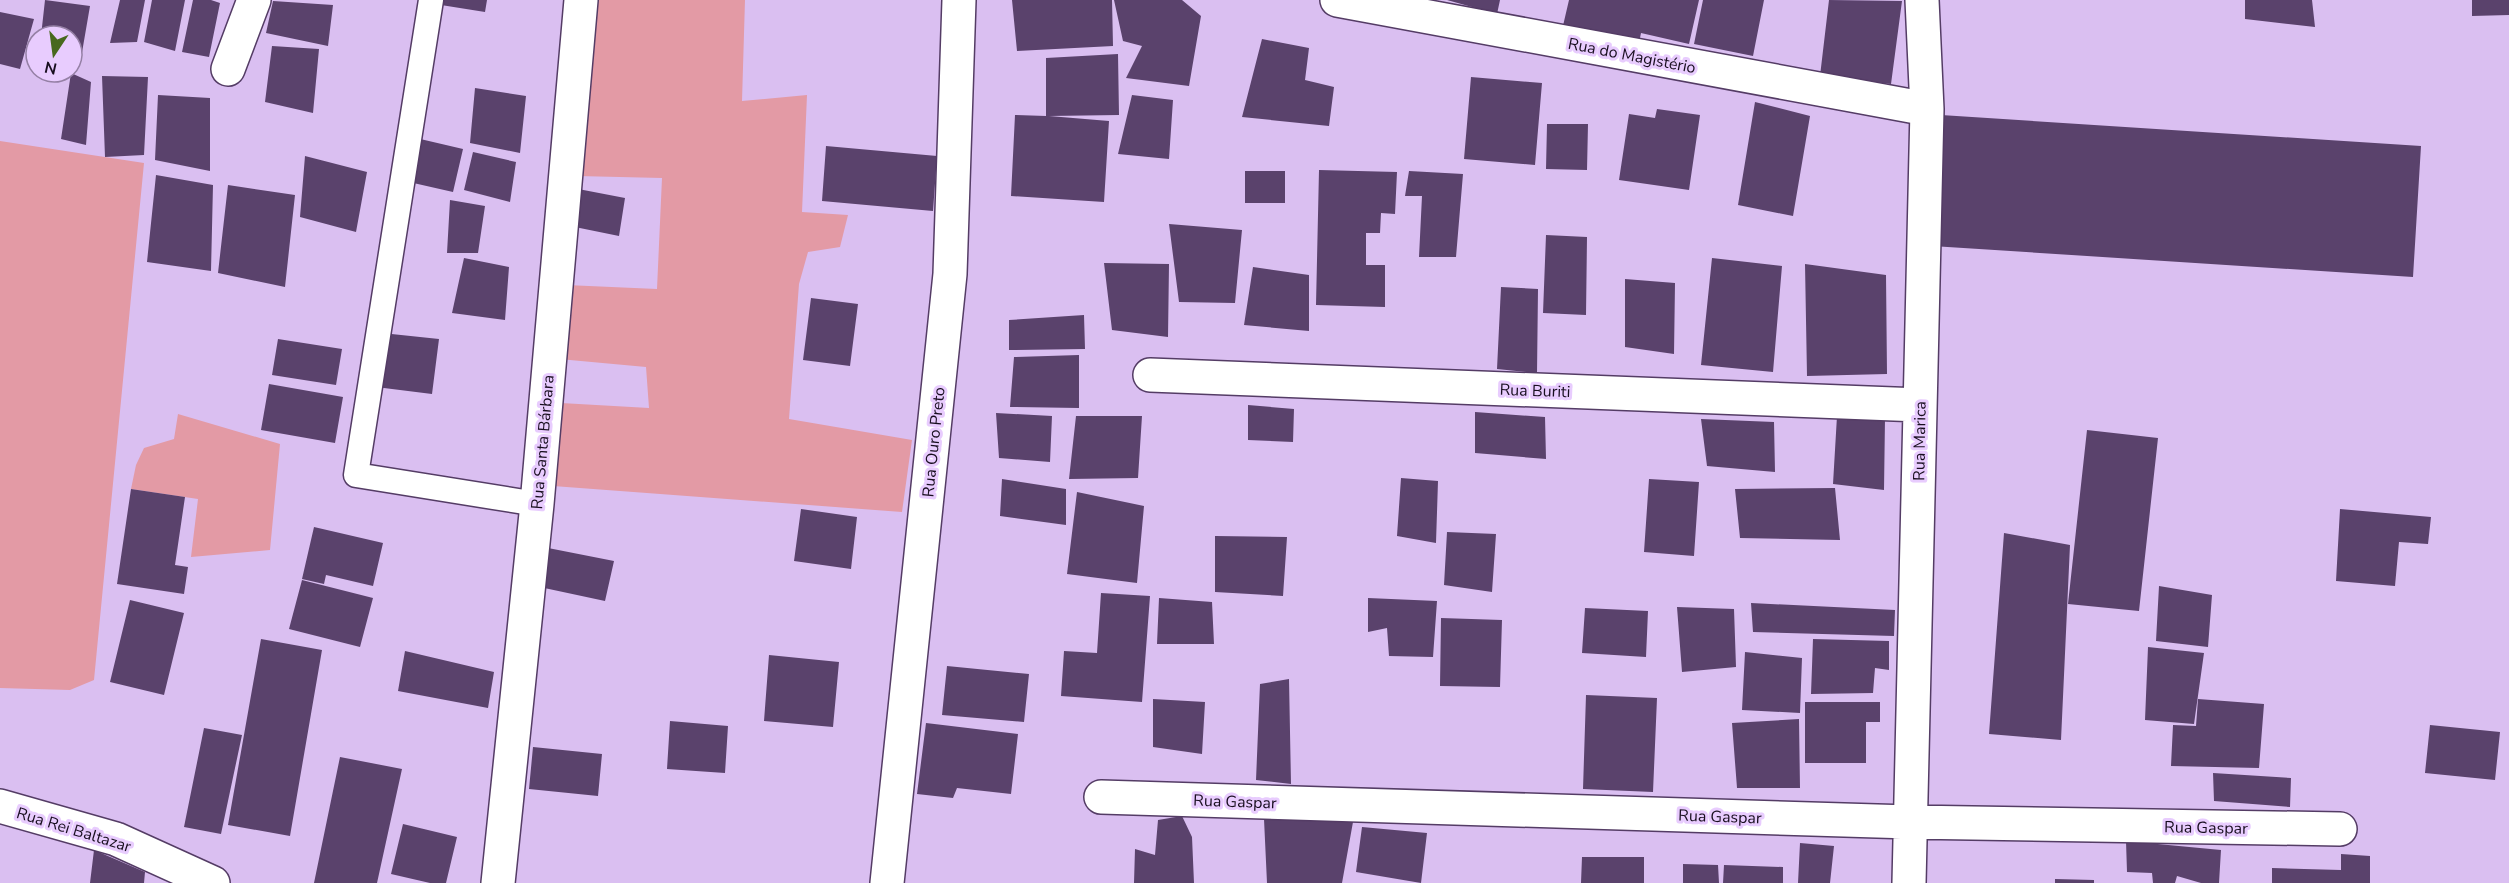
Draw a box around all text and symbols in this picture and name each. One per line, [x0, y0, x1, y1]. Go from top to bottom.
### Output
north arrow [24, 24, 84, 84]
street label: Rua do Magistério [1566, 33, 1698, 79]
text: N [43, 56, 59, 80]
street label: Rua Santa Bárbara [526, 374, 560, 510]
street label: Rua Buriti [1499, 379, 1571, 403]
street label: Rua Ouro Preto [917, 386, 951, 498]
street label: Rua Marica [1908, 401, 1932, 481]
street label: Rua Gaspar [1193, 790, 1277, 814]
street label: Rua Rei Baltazar [14, 802, 134, 858]
street label: Rua Gaspar [1678, 805, 1762, 829]
street label: Rua Gaspar [2164, 816, 2248, 840]

